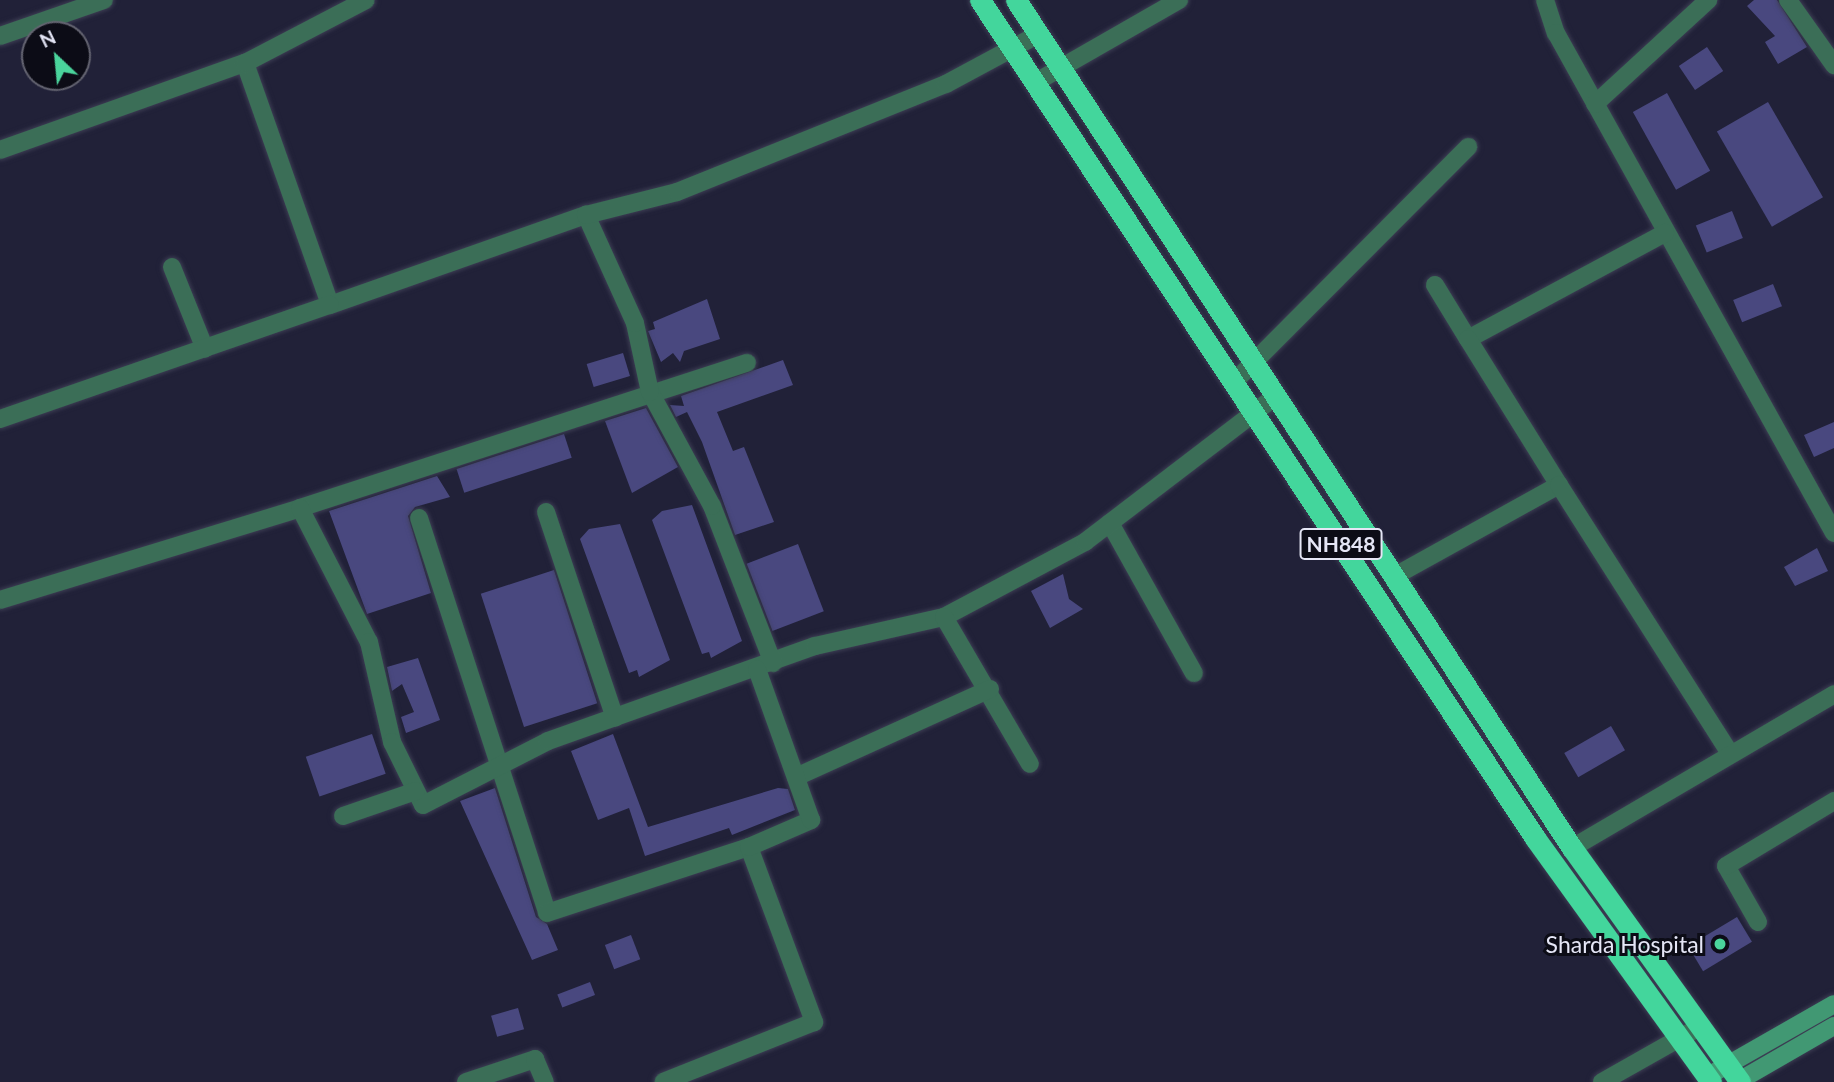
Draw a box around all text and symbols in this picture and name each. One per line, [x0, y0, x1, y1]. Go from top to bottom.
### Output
north arrow [21, 21, 91, 91]
text: N [36, 25, 59, 52]
road number: NH848 [1299, 526, 1383, 562]
place label: Sharda Hospital [1546, 930, 1704, 958]
marker: Sharda Hospital [1710, 934, 1730, 954]

